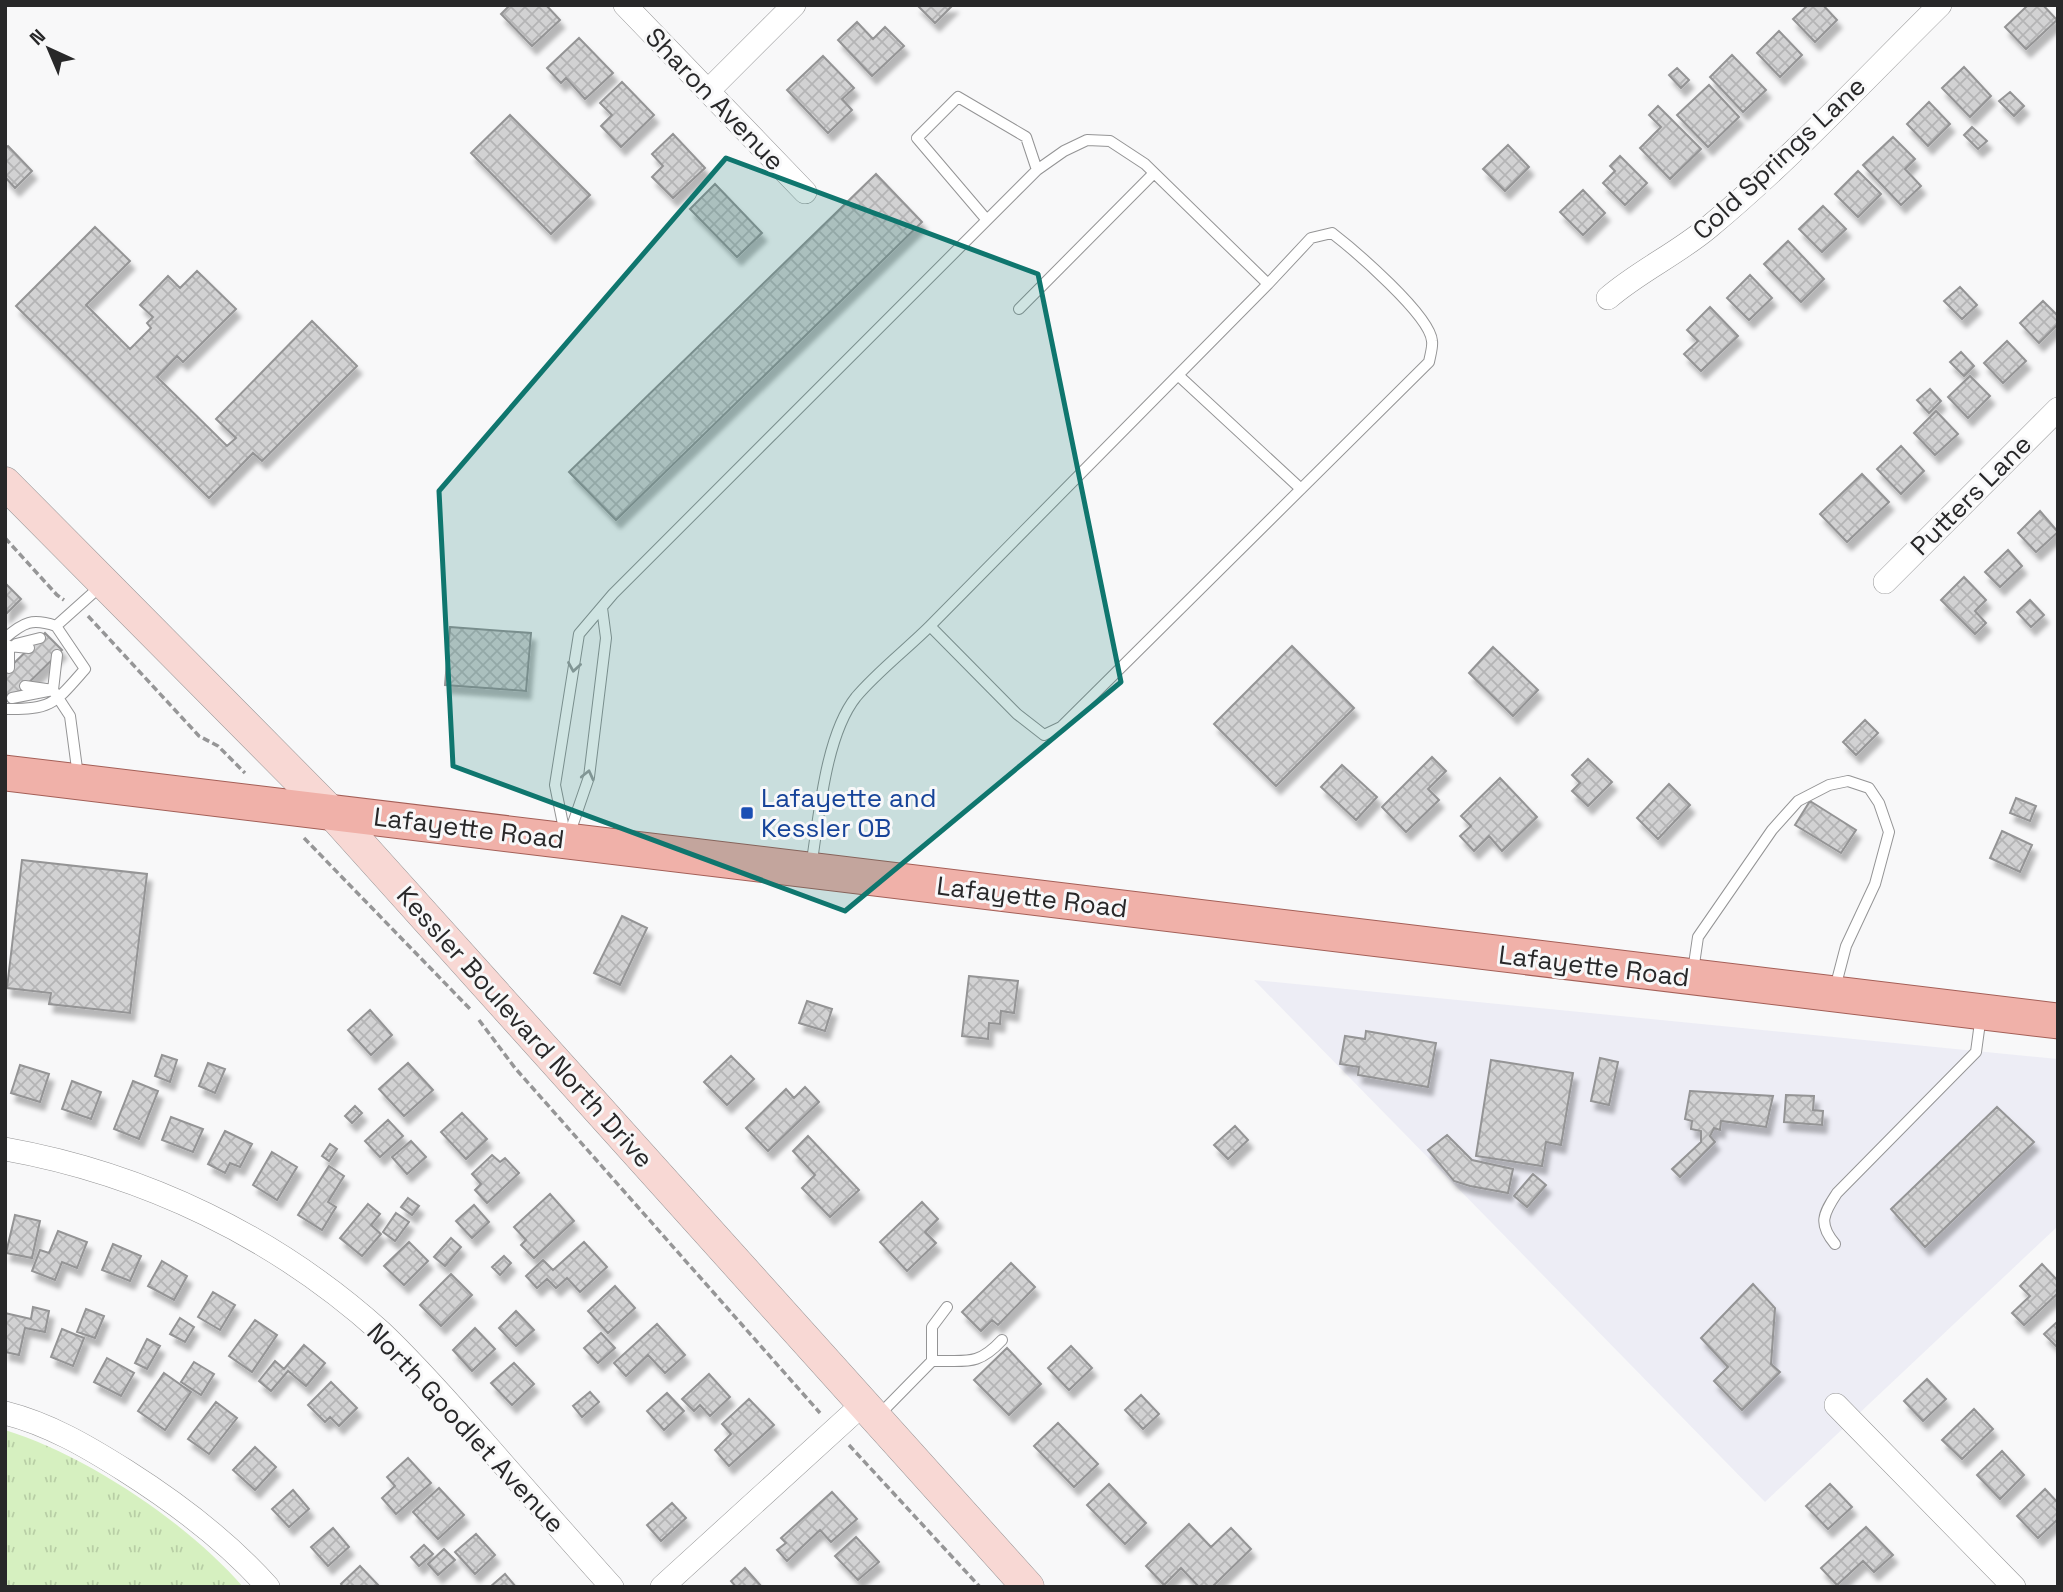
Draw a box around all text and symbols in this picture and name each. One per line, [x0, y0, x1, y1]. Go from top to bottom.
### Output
north arrow [14, 14, 84, 84]
street label: Sharon Avenue [638, 20, 792, 178]
text: N [24, 24, 51, 51]
street label: Cold Springs Lane [1685, 69, 1873, 247]
street label: Putters Lane [1903, 427, 2039, 563]
one-way arrow [567, 661, 582, 673]
one-way arrow [579, 770, 594, 782]
place label: Lafayette and Kessler OB [761, 781, 937, 845]
street label: Lafayette Road [372, 799, 566, 857]
marker: Lafayette and Kessler OB [739, 805, 755, 821]
street label: Lafayette Road [935, 868, 1129, 926]
street label: Kessler Boulevard North Drive [389, 879, 661, 1175]
street label: Lafayette Road [1497, 937, 1691, 995]
street label: North Goodlet Avenue [360, 1316, 572, 1540]

